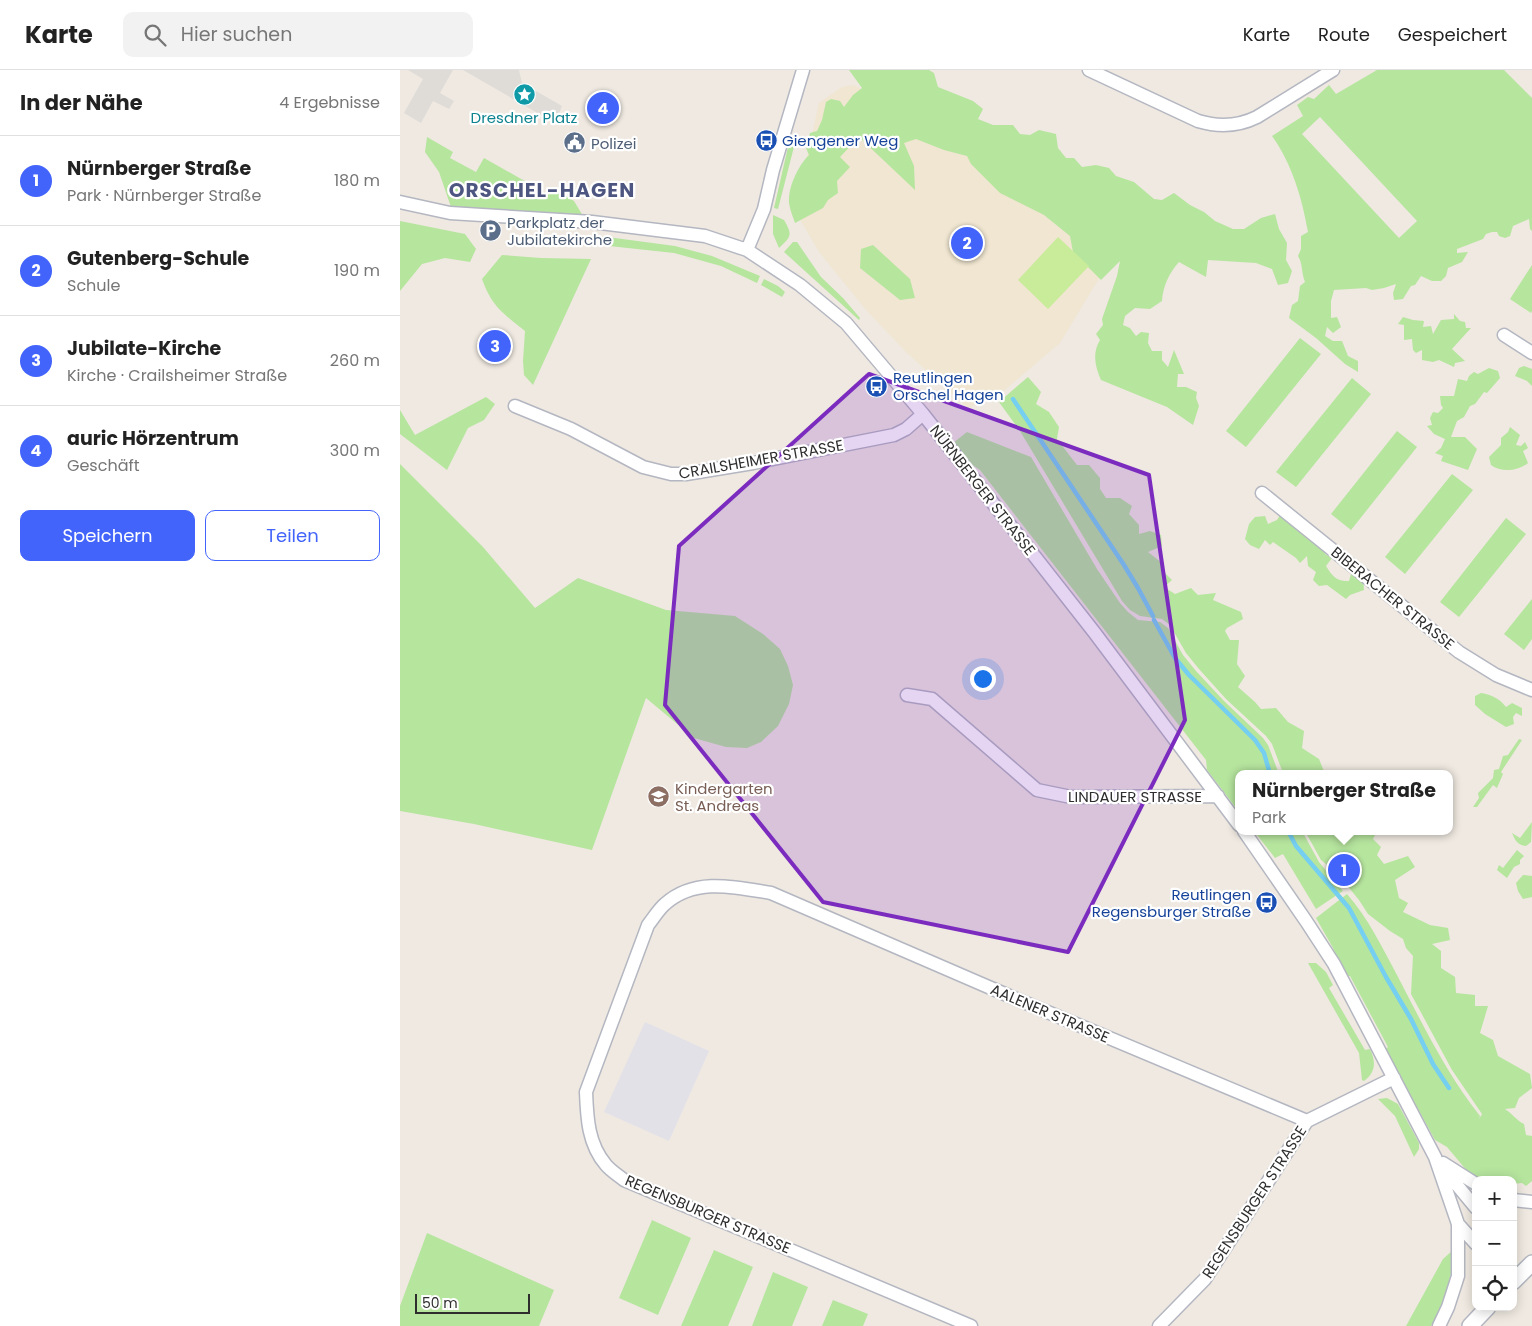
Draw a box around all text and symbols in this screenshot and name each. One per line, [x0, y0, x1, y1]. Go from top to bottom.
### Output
search box [123, 12, 473, 57]
text: Karte [25, 18, 93, 51]
icon: search [141, 21, 169, 49]
text: Hier suchen [181, 21, 292, 48]
text: Karte [1243, 22, 1290, 47]
text: Route [1318, 22, 1370, 47]
text: Gespeichert [1398, 22, 1507, 47]
place icon: Dresdner Platz [512, 82, 536, 106]
text: In der Nähe [20, 88, 143, 117]
pin: 4 [587, 89, 619, 127]
text: 4 Ergebnisse [279, 91, 380, 114]
place label: Dresdner Platz [471, 107, 578, 128]
bus stop icon: Giengener Weg [754, 128, 778, 152]
place label: Giengener Weg [782, 130, 898, 151]
public building icon: Polizei [563, 131, 587, 155]
place label: Polizei [591, 133, 636, 154]
text: Nürnberger Straße [67, 155, 251, 182]
text: 1 [33, 169, 39, 192]
text: 180 m [334, 169, 380, 192]
district label: ORSCHEL-HAGEN [449, 176, 635, 204]
text: Park · Nürnberger Straße [67, 184, 261, 207]
place label: Parkplatz der Jubilatekirche [507, 212, 612, 250]
parking icon: Parkplatz der Jubilatekirche [479, 219, 503, 243]
pin: 2 [951, 224, 983, 262]
text: Gutenberg-Schule [67, 245, 249, 272]
text: 2 [31, 259, 41, 282]
text: 190 m [334, 259, 380, 282]
text: Schule [67, 274, 120, 297]
pin: 3 [479, 327, 511, 365]
text: Jubilate-Kirche [67, 335, 221, 362]
text: 3 [31, 349, 41, 372]
text: 260 m [330, 349, 380, 372]
text: Kirche · Crailsheimer Straße [67, 364, 287, 387]
place label: Reutlingen Orschel Hagen [893, 367, 1003, 405]
bus stop icon: Reutlingen Orschel Hagen [865, 374, 889, 398]
street label: NÜRNBERGER STRASSE [925, 420, 1041, 560]
text: auric Hörzentrum [67, 425, 239, 452]
street label: CRAILSHEIMER STRASSE [677, 434, 845, 484]
text: 4 [31, 439, 41, 462]
text: 300 m [330, 439, 380, 462]
text: Geschäft [67, 454, 140, 477]
button: Speichern [20, 510, 195, 561]
button: Teilen [205, 510, 380, 561]
street label: BIBERACHER STRASSE [1327, 542, 1459, 654]
your location [970, 666, 996, 692]
popup [1235, 770, 1453, 835]
text: Nürnberger Straße [1252, 777, 1436, 804]
place label: Kindergarten St. Andreas [675, 778, 773, 816]
school or university icon: Kindergarten St. Andreas [647, 785, 671, 809]
street label: LINDAUER STRASSE [1068, 786, 1202, 807]
text: Park [1252, 806, 1286, 829]
pin: 1 [1328, 851, 1360, 889]
place label: Reutlingen Regensburger Straße [1092, 884, 1251, 922]
bus stop icon: Reutlingen Regensburger Straße [1255, 891, 1279, 915]
street label: AALENER STRASSE [987, 978, 1113, 1048]
street label: REGENSBURGER STRASSE [1197, 1122, 1311, 1282]
street label: REGENSBURGER STRASSE [622, 1170, 794, 1258]
map controls [1472, 1176, 1517, 1311]
button: + [1472, 1176, 1517, 1221]
button: − [1472, 1221, 1517, 1266]
button: locate [1472, 1266, 1517, 1311]
scale bar [415, 1291, 530, 1314]
text: 50 m [422, 1293, 458, 1313]

